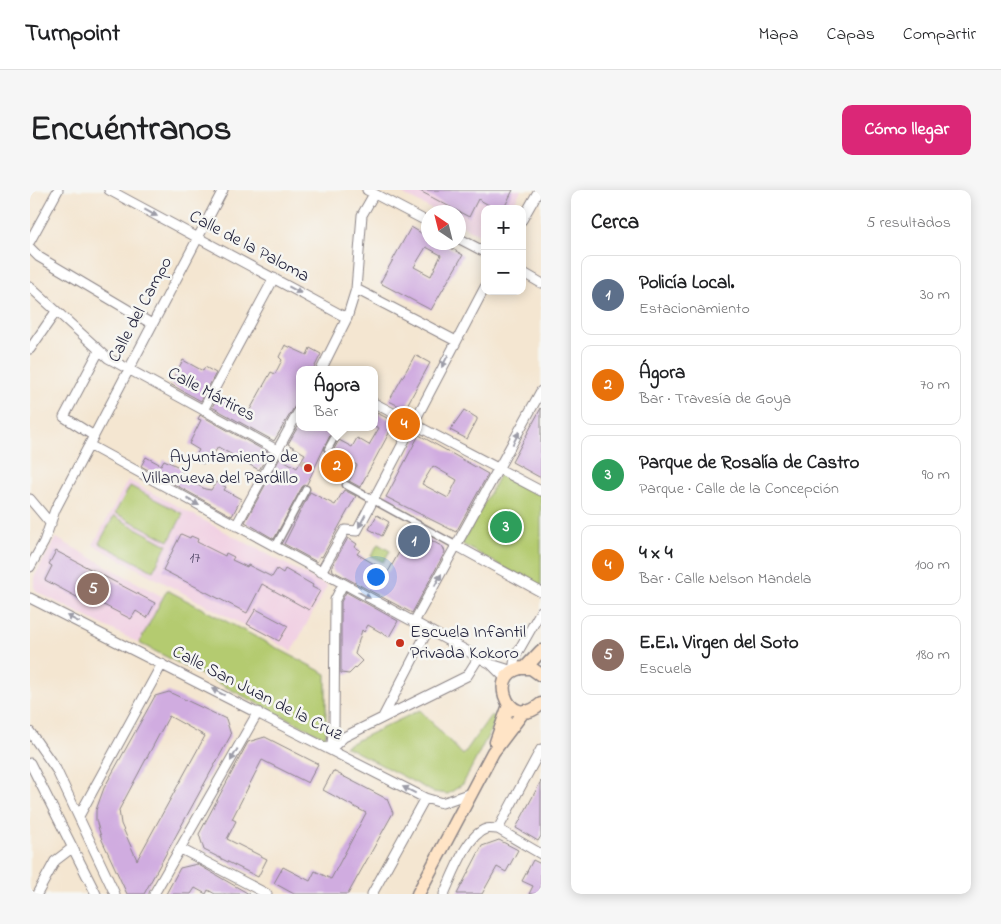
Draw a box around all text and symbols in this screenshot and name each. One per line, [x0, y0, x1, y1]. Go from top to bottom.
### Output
text: Turnpoint [25, 17, 120, 52]
text: Mapa [758, 22, 799, 48]
text: Capas [827, 22, 875, 48]
text: Compartir [903, 22, 976, 48]
text: Encuéntranos [30, 105, 232, 156]
button: Cómo llegar [842, 105, 971, 155]
street label: Calle de la Paloma [184, 204, 314, 290]
north arrow [421, 205, 466, 250]
map controls [481, 205, 526, 295]
button: + [481, 205, 526, 250]
text: Cerca [591, 208, 639, 238]
one-way arrow [144, 209, 159, 217]
text: 5 resultados [866, 211, 951, 235]
button: − [481, 250, 526, 295]
street label: Calle del Campo [102, 252, 180, 368]
text: Policía Local. [639, 270, 734, 297]
text: 1 [605, 283, 611, 307]
text: 30 m [920, 283, 950, 307]
one-way arrow [288, 286, 302, 294]
text: Estacionamiento [639, 297, 750, 321]
one-way arrow [441, 354, 449, 369]
text: Ágora [639, 360, 685, 387]
street label: Calle Mártires [163, 361, 259, 429]
popup [296, 366, 378, 431]
text: Ágora [314, 373, 360, 400]
text: 2 [604, 373, 612, 397]
text: 70 m [920, 373, 950, 397]
text: Bar · Travesía de Goya [639, 387, 791, 411]
text: Bar [314, 400, 338, 424]
pin: 4 [388, 405, 420, 443]
one-way arrow [512, 430, 520, 445]
place label: Ayuntamiento de Villanueva del Pardillo [141, 445, 299, 492]
pin: 2 [321, 447, 353, 485]
text: Parque de Rosalía de Castro [639, 450, 859, 477]
marker: Ayuntamiento de Villanueva del Pardillo [302, 462, 314, 474]
text: 3 [605, 463, 611, 487]
text: 90 m [922, 463, 950, 487]
text: Parque · Calle de la Concepción [639, 477, 839, 501]
one-way arrow [186, 498, 199, 507]
pin: 3 [490, 508, 522, 546]
one-way arrow [358, 514, 366, 528]
pin: 1 [398, 522, 430, 560]
text: 4 x 4 [639, 540, 673, 567]
house number: 17 [190, 547, 200, 569]
text: 4 [605, 553, 611, 577]
text: 100 m [915, 553, 950, 577]
your location [363, 564, 389, 590]
text: Bar · Calle Nelson Mandela [639, 567, 811, 591]
pin: 5 [77, 570, 109, 608]
one-way arrow [433, 573, 442, 586]
one-way arrow [357, 591, 371, 600]
one-way arrow [65, 615, 80, 623]
place label: Escuela Infantil Privada Kokoro [410, 620, 526, 667]
text: E.E.I. Virgen del Soto [639, 630, 799, 657]
marker: Escuela Infantil Privada Kokoro [394, 637, 406, 649]
street label: Calle San Juan de la Cruz [167, 640, 347, 749]
text: 5 [603, 643, 613, 667]
text: 180 m [916, 643, 950, 667]
text: Escuela [639, 657, 692, 681]
one-way arrow [210, 688, 225, 696]
one-way arrow [230, 748, 238, 762]
one-way arrow [402, 786, 416, 794]

